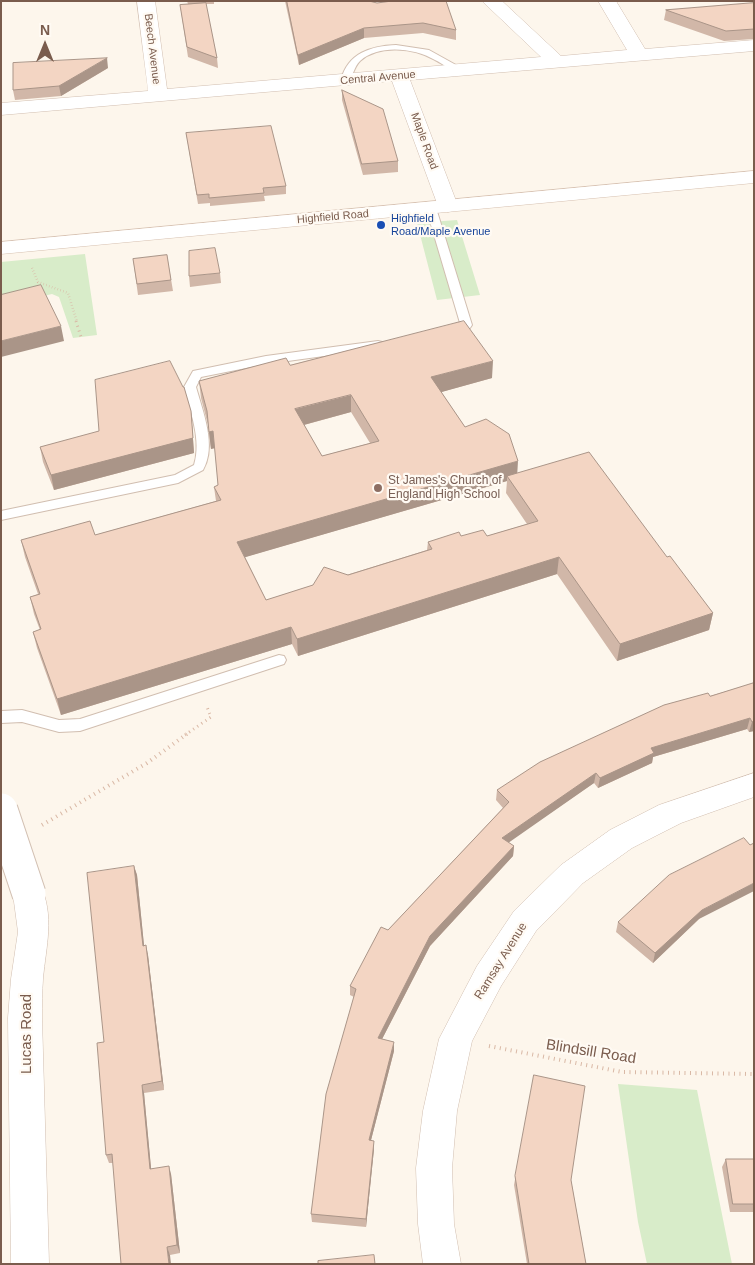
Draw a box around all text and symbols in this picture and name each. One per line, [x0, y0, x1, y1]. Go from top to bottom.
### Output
street label: Beech Avenue [141, 13, 163, 85]
north arrow [20, 20, 70, 70]
text: N [40, 22, 50, 38]
street label: Central Avenue [340, 68, 416, 88]
street label: Maple Road [408, 111, 440, 171]
street label: Highfield Road [296, 207, 370, 227]
place label: Highfield Road/Maple Avenue [391, 212, 490, 238]
marker: Highfield Road/Maple Avenue [375, 219, 387, 231]
place label: St James's Church of England High School [388, 474, 502, 502]
marker: St James's Church of England High School [372, 482, 384, 494]
street label: Ramsay Avenue [472, 920, 530, 1002]
street label: Lucas Road [18, 994, 36, 1074]
street label: Blindsill Road [545, 1036, 637, 1068]

